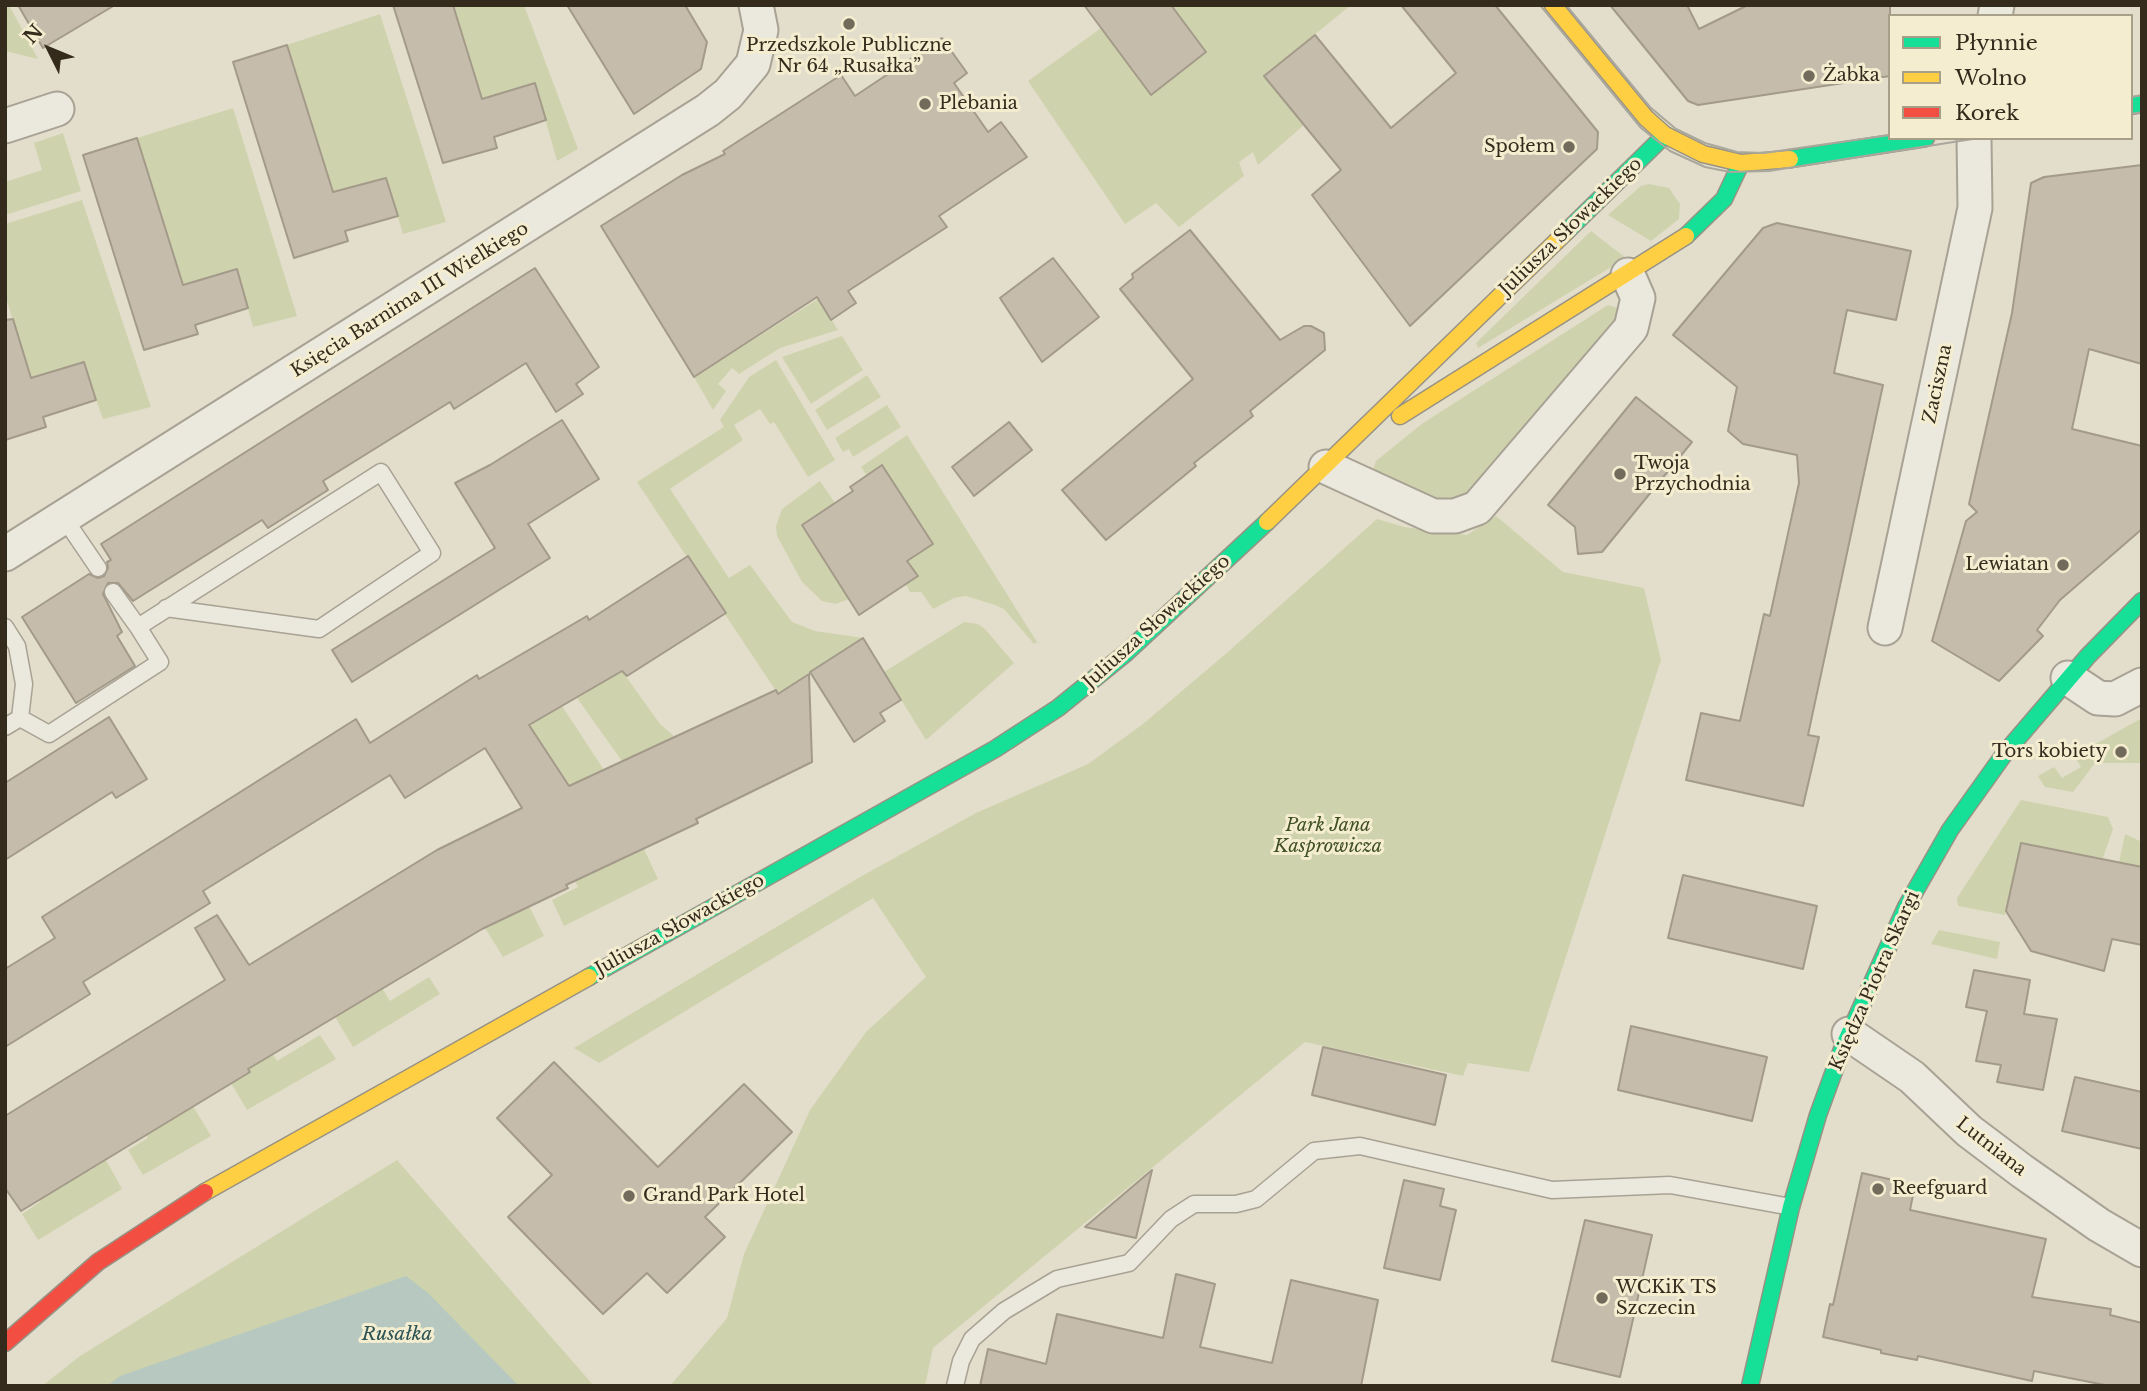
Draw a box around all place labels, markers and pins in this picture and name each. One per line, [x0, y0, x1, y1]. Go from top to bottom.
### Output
marker: Przedszkole Publiczne Nr 64 „Rusałka” [841, 16, 857, 32]
place label: Przedszkole Publiczne Nr 64 „Rusałka” [746, 35, 952, 78]
place label: Żabka [1823, 65, 1880, 87]
marker: Żabka [1801, 68, 1817, 84]
place label: Plebania [939, 93, 1018, 115]
marker: Plebania [917, 96, 933, 112]
place label: Społem [1484, 136, 1555, 158]
marker: Społem [1561, 139, 1577, 155]
place label: Twoja Przychodnia [1634, 453, 1751, 496]
marker: Twoja Przychodnia [1612, 466, 1628, 482]
place label: Lewiatan [1965, 554, 2049, 576]
marker: Lewiatan [2055, 557, 2071, 573]
place label: Tors kobiety [1992, 741, 2107, 763]
marker: Tors kobiety [2113, 744, 2129, 760]
place label: Reefguard [1892, 1178, 1987, 1200]
marker: Reefguard [1870, 1181, 1886, 1197]
place label: Grand Park Hotel [643, 1185, 805, 1207]
marker: Grand Park Hotel [621, 1188, 637, 1204]
place label: WCKiK TS Szczecin [1616, 1277, 1717, 1320]
marker: WCKiK TS Szczecin [1594, 1290, 1610, 1306]

